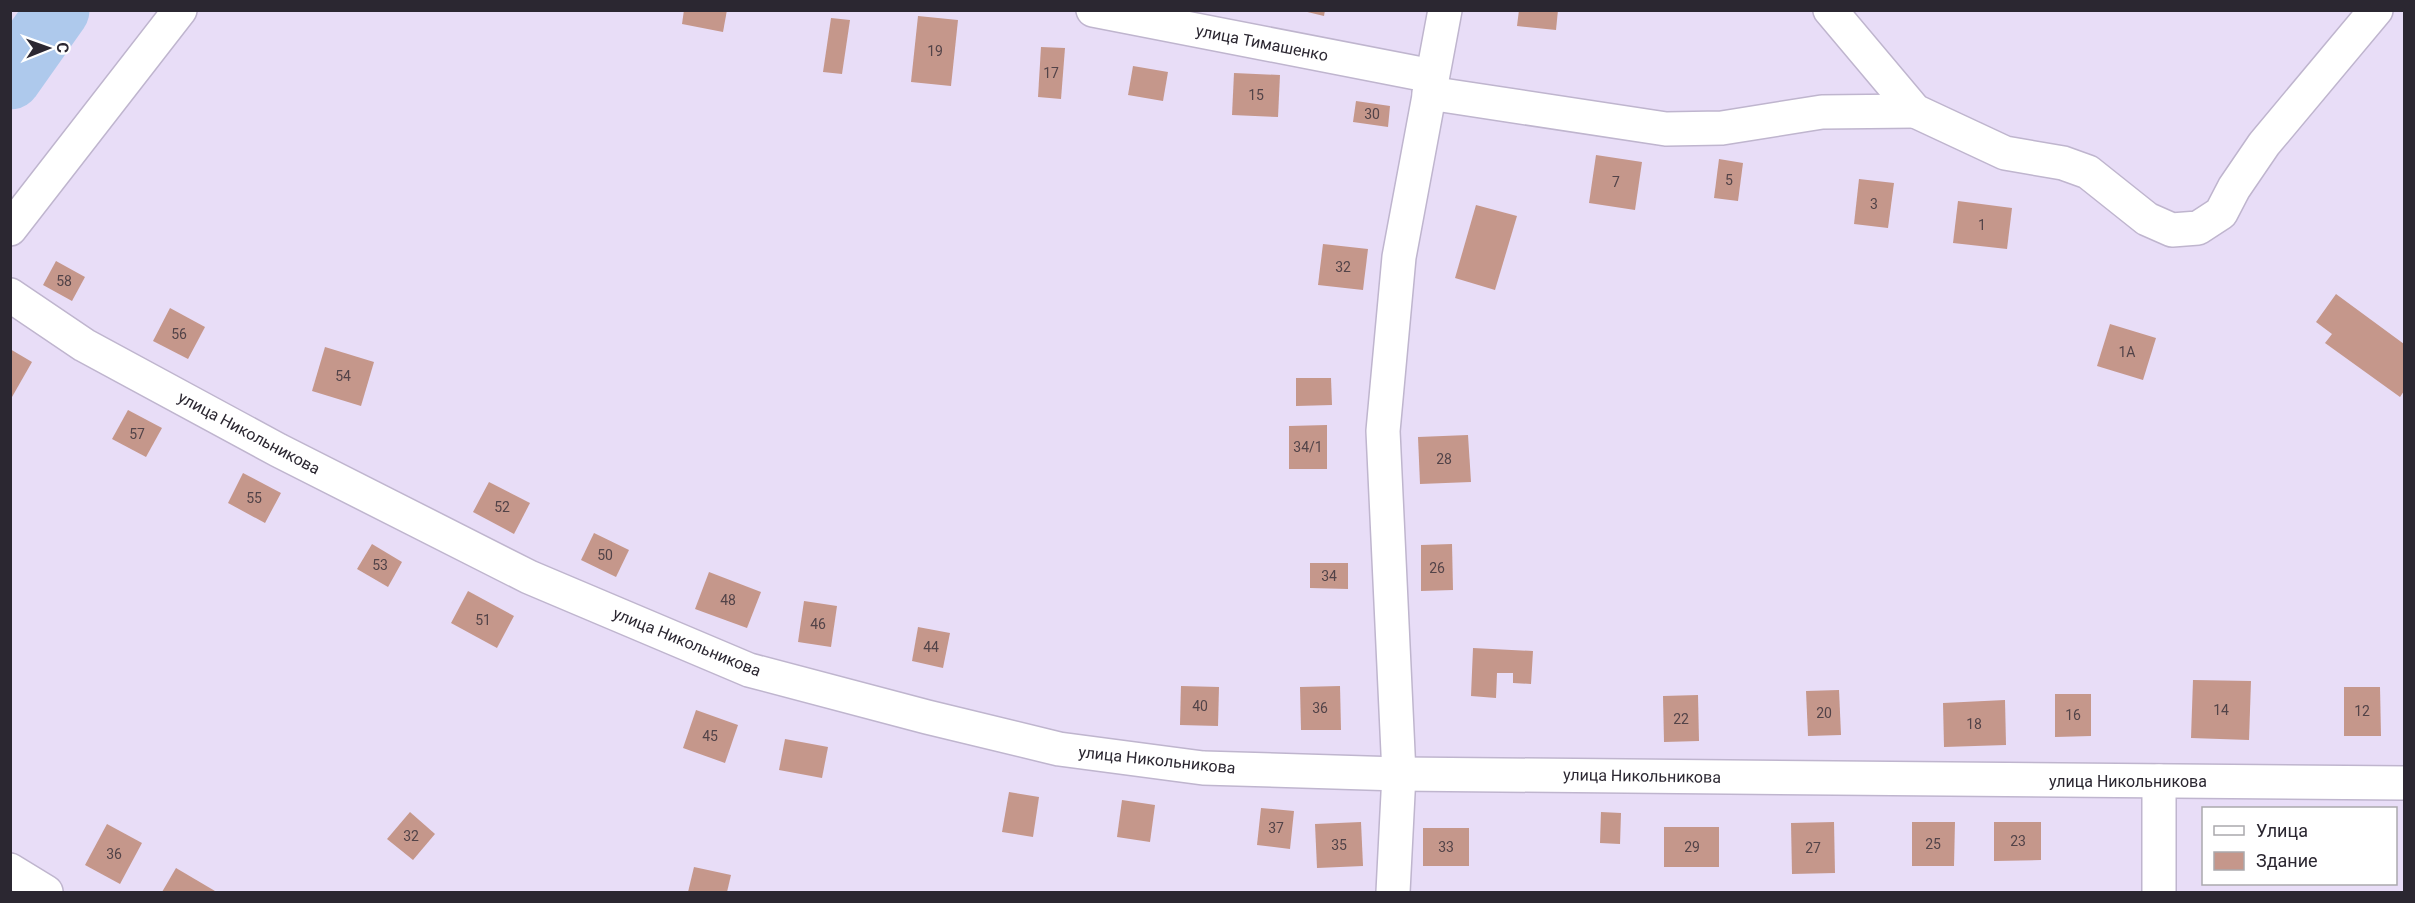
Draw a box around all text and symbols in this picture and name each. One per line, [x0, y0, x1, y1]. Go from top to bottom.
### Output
north arrow [18, 18, 78, 78]
street label: улица Тимашенко [1194, 21, 1330, 65]
text: С [53, 42, 72, 53]
house number: 19 [927, 43, 943, 59]
house number: 17 [1043, 65, 1059, 81]
house number: 15 [1248, 87, 1264, 103]
house number: 30 [1364, 106, 1380, 122]
house number: 5 [1725, 172, 1733, 188]
house number: 7 [1612, 174, 1620, 190]
house number: 3 [1870, 196, 1878, 212]
house number: 1 [1978, 217, 1986, 233]
house number: 32 [1335, 259, 1351, 275]
house number: 58 [56, 273, 72, 289]
house number: 56 [171, 326, 187, 342]
house number: 1А [2118, 344, 2136, 360]
house number: 54 [335, 368, 351, 384]
street label: улица Никольникова [175, 388, 323, 478]
house number: 57 [129, 426, 145, 442]
house number: 34/1 [1293, 439, 1323, 455]
house number: 28 [1436, 451, 1452, 467]
house number: 55 [246, 490, 262, 506]
house number: 52 [494, 499, 510, 515]
house number: 50 [597, 547, 613, 563]
house number: 53 [372, 557, 388, 573]
house number: 26 [1429, 560, 1445, 576]
house number: 34 [1321, 568, 1337, 584]
house number: 48 [720, 592, 736, 608]
street label: улица Никольникова [610, 604, 764, 680]
house number: 51 [475, 612, 491, 628]
house number: 46 [810, 616, 826, 632]
house number: 44 [923, 639, 939, 655]
house number: 40 [1192, 698, 1208, 714]
house number: 36 [1312, 700, 1328, 716]
house number: 14 [2213, 702, 2229, 718]
house number: 12 [2354, 703, 2370, 719]
house number: 20 [1816, 705, 1832, 721]
house number: 16 [2065, 707, 2081, 723]
house number: 22 [1673, 711, 1689, 727]
house number: 18 [1966, 716, 1982, 732]
house number: 45 [702, 728, 718, 744]
street label: улица Никольникова [1077, 742, 1237, 778]
street label: улица Никольникова [1563, 765, 1721, 787]
street label: улица Никольникова [2049, 772, 2207, 791]
legend [2202, 807, 2397, 885]
house number: 37 [1268, 820, 1284, 836]
text: Улица [2256, 820, 2308, 841]
house number: 32 [403, 828, 419, 844]
house number: 23 [2010, 833, 2026, 849]
house number: 25 [1925, 836, 1941, 852]
house number: 35 [1331, 837, 1347, 853]
house number: 33 [1438, 839, 1454, 855]
house number: 29 [1684, 839, 1700, 855]
house number: 27 [1805, 840, 1821, 856]
house number: 36 [106, 846, 122, 862]
text: Здание [2256, 850, 2318, 871]

